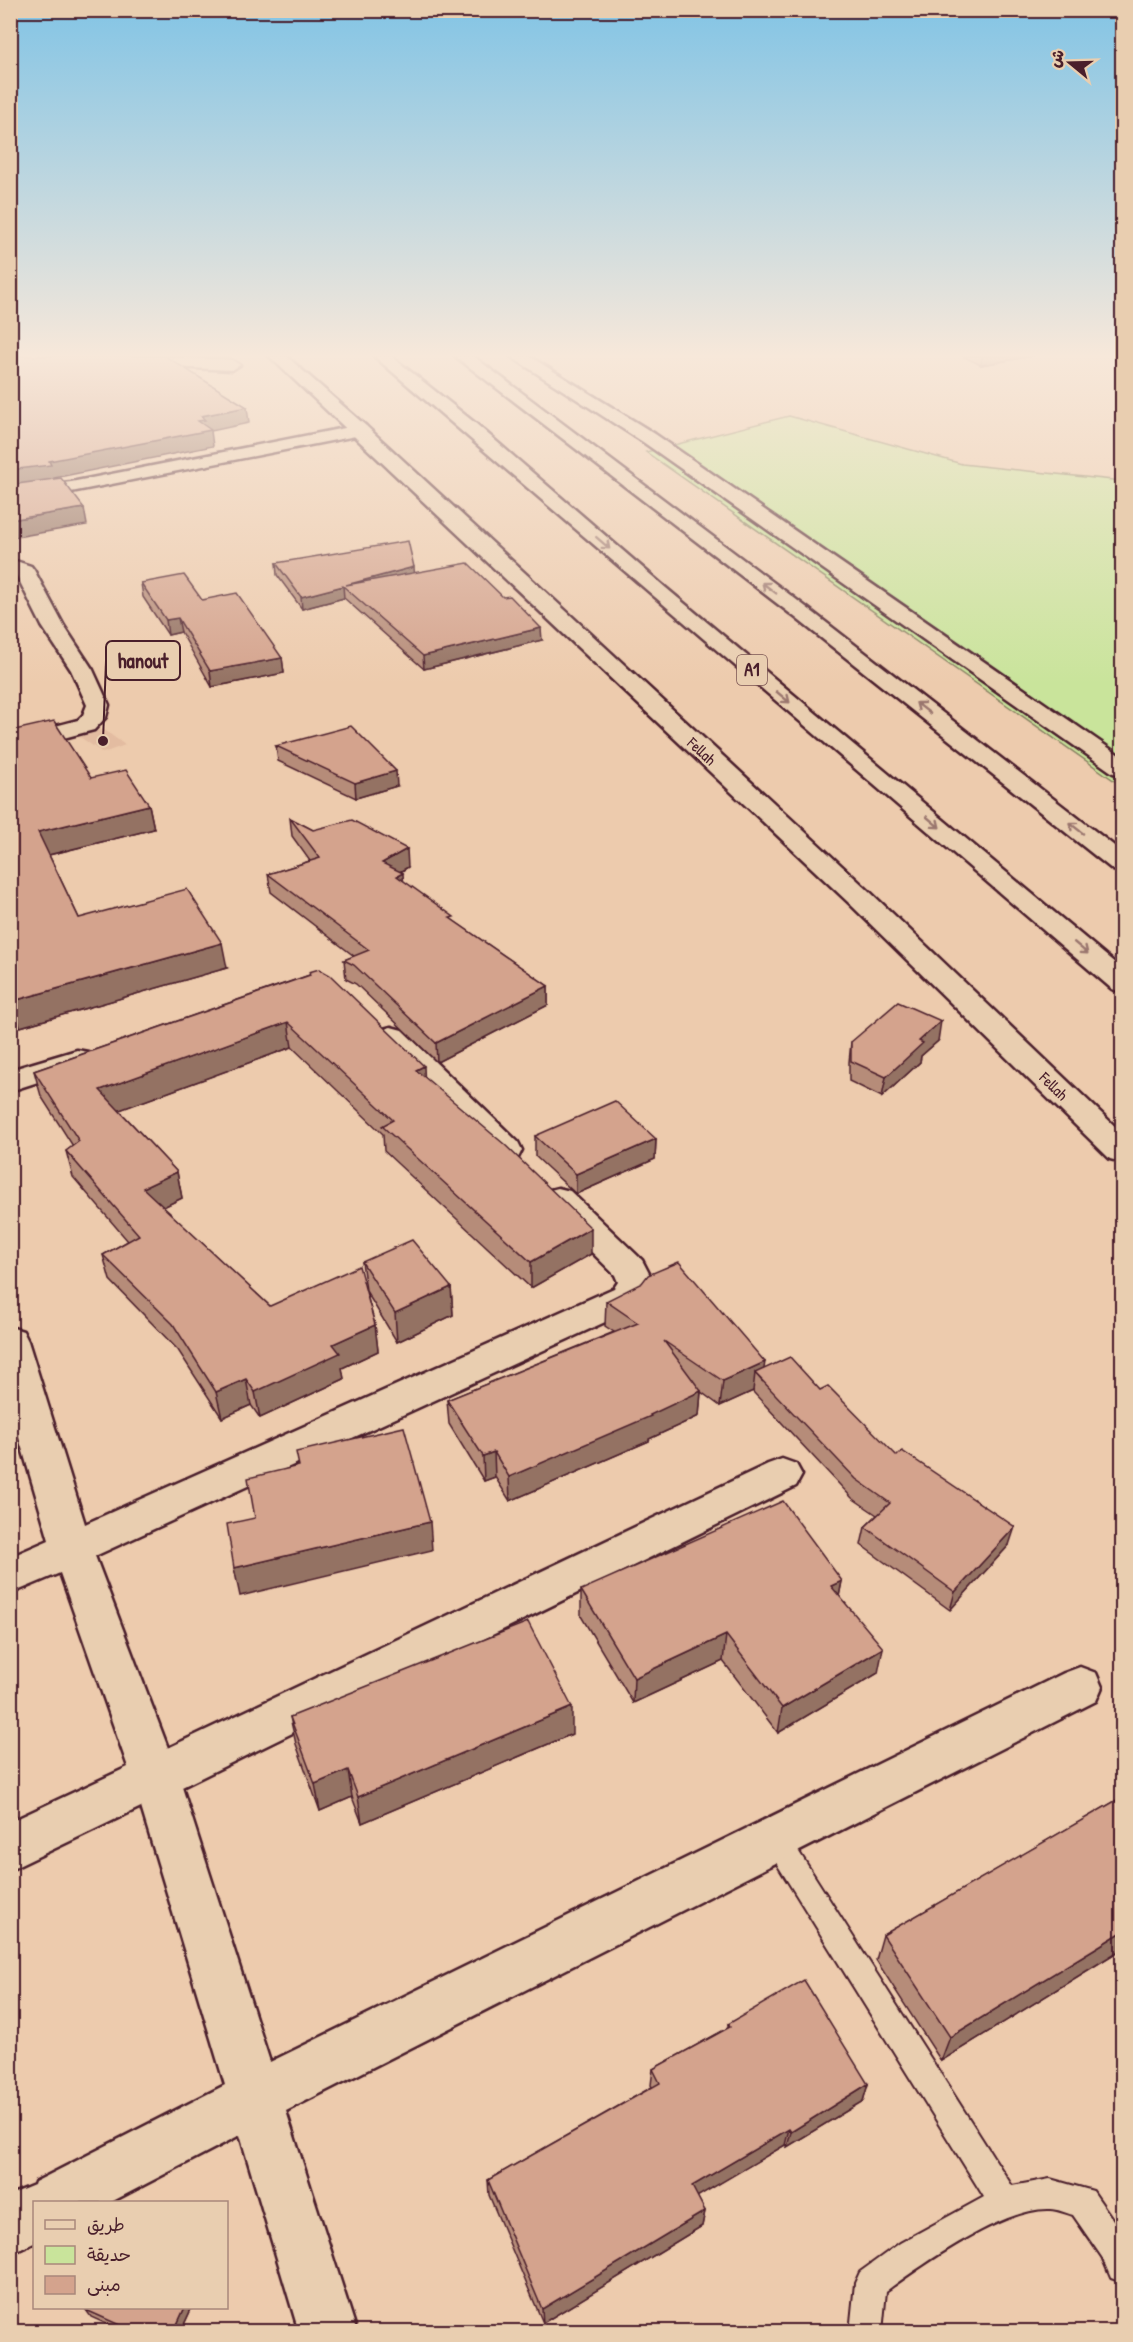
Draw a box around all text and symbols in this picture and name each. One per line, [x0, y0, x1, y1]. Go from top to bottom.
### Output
north arrow [1040, 33, 1100, 93]
text: ش [1043, 46, 1069, 70]
one-way arrow [595, 536, 610, 550]
one-way arrow [761, 582, 777, 594]
callout: hanout [106, 641, 180, 680]
text: hanout [118, 646, 169, 675]
road number: A1 [737, 655, 767, 685]
one-way arrow [775, 690, 791, 703]
one-way arrow [915, 702, 931, 714]
street label: Fellah [682, 731, 721, 770]
one-way arrow [925, 816, 941, 829]
one-way arrow [1069, 821, 1085, 834]
one-way arrow [1073, 942, 1089, 955]
street label: Fellah [1034, 1066, 1073, 1105]
legend [33, 2201, 228, 2309]
text: طريق [87, 2212, 125, 2237]
text: حديقة [87, 2242, 131, 2267]
text: مبنى [87, 2272, 121, 2297]

